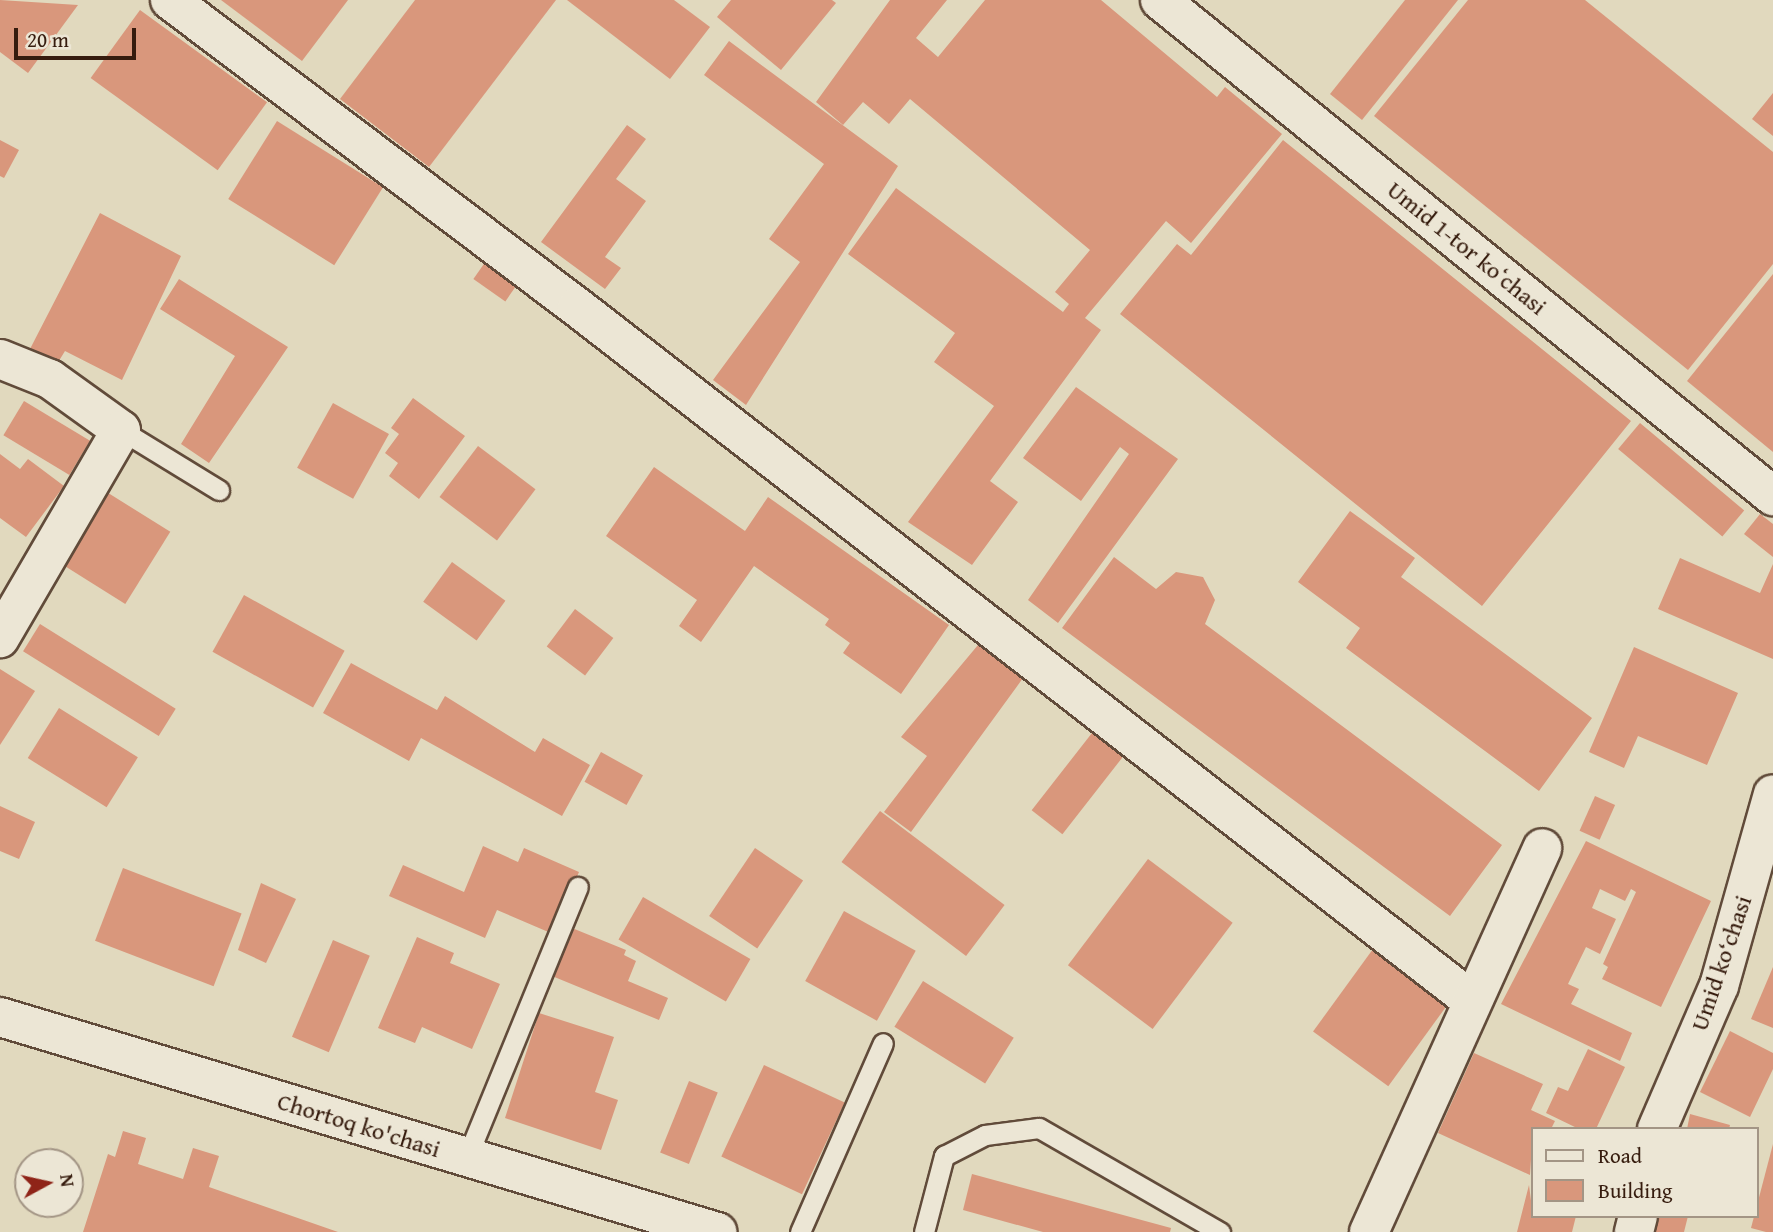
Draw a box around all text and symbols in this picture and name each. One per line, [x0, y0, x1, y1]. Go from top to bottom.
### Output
scale bar [18, 14, 140, 58]
text: 20 m [27, 24, 69, 55]
street label: Umid 1-tor koʻchasi [1382, 175, 1552, 321]
street label: Umid ko‘chasi [1684, 892, 1758, 1034]
street label: Chortoq ko'chasi [274, 1087, 444, 1163]
legend [1532, 1127, 1759, 1218]
text: Road [1598, 1140, 1642, 1171]
north arrow [14, 1148, 84, 1218]
text: N [53, 1172, 83, 1189]
text: Building [1598, 1175, 1672, 1206]

